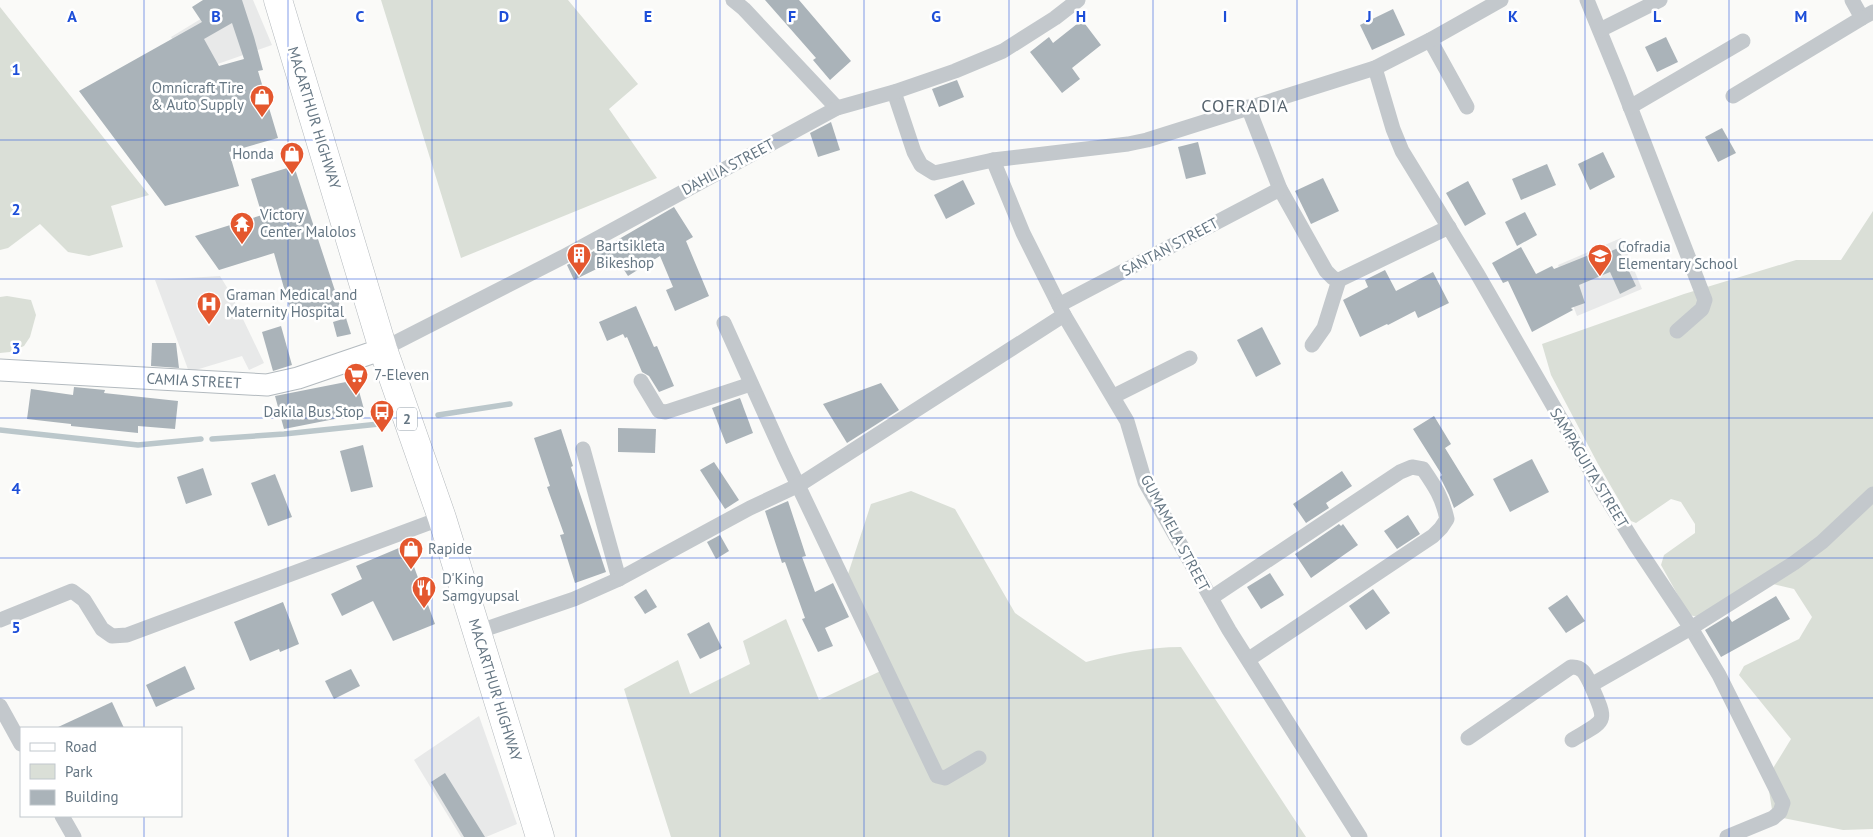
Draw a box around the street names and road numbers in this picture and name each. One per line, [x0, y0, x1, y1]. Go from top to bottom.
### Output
street label: MACARTHUR HIGHWAY [284, 44, 345, 192]
street label: DAHLIA STREET [678, 134, 778, 199]
street label: SANTAN STREET [1118, 213, 1222, 280]
street label: CAMIA STREET [146, 369, 243, 393]
street label: SAMPAGUITA STREET [1546, 404, 1633, 532]
road number: 2 [397, 408, 417, 430]
street label: GUMAMELA STREET [1137, 471, 1214, 595]
street label: MACARTHUR HIGHWAY [465, 616, 526, 764]

